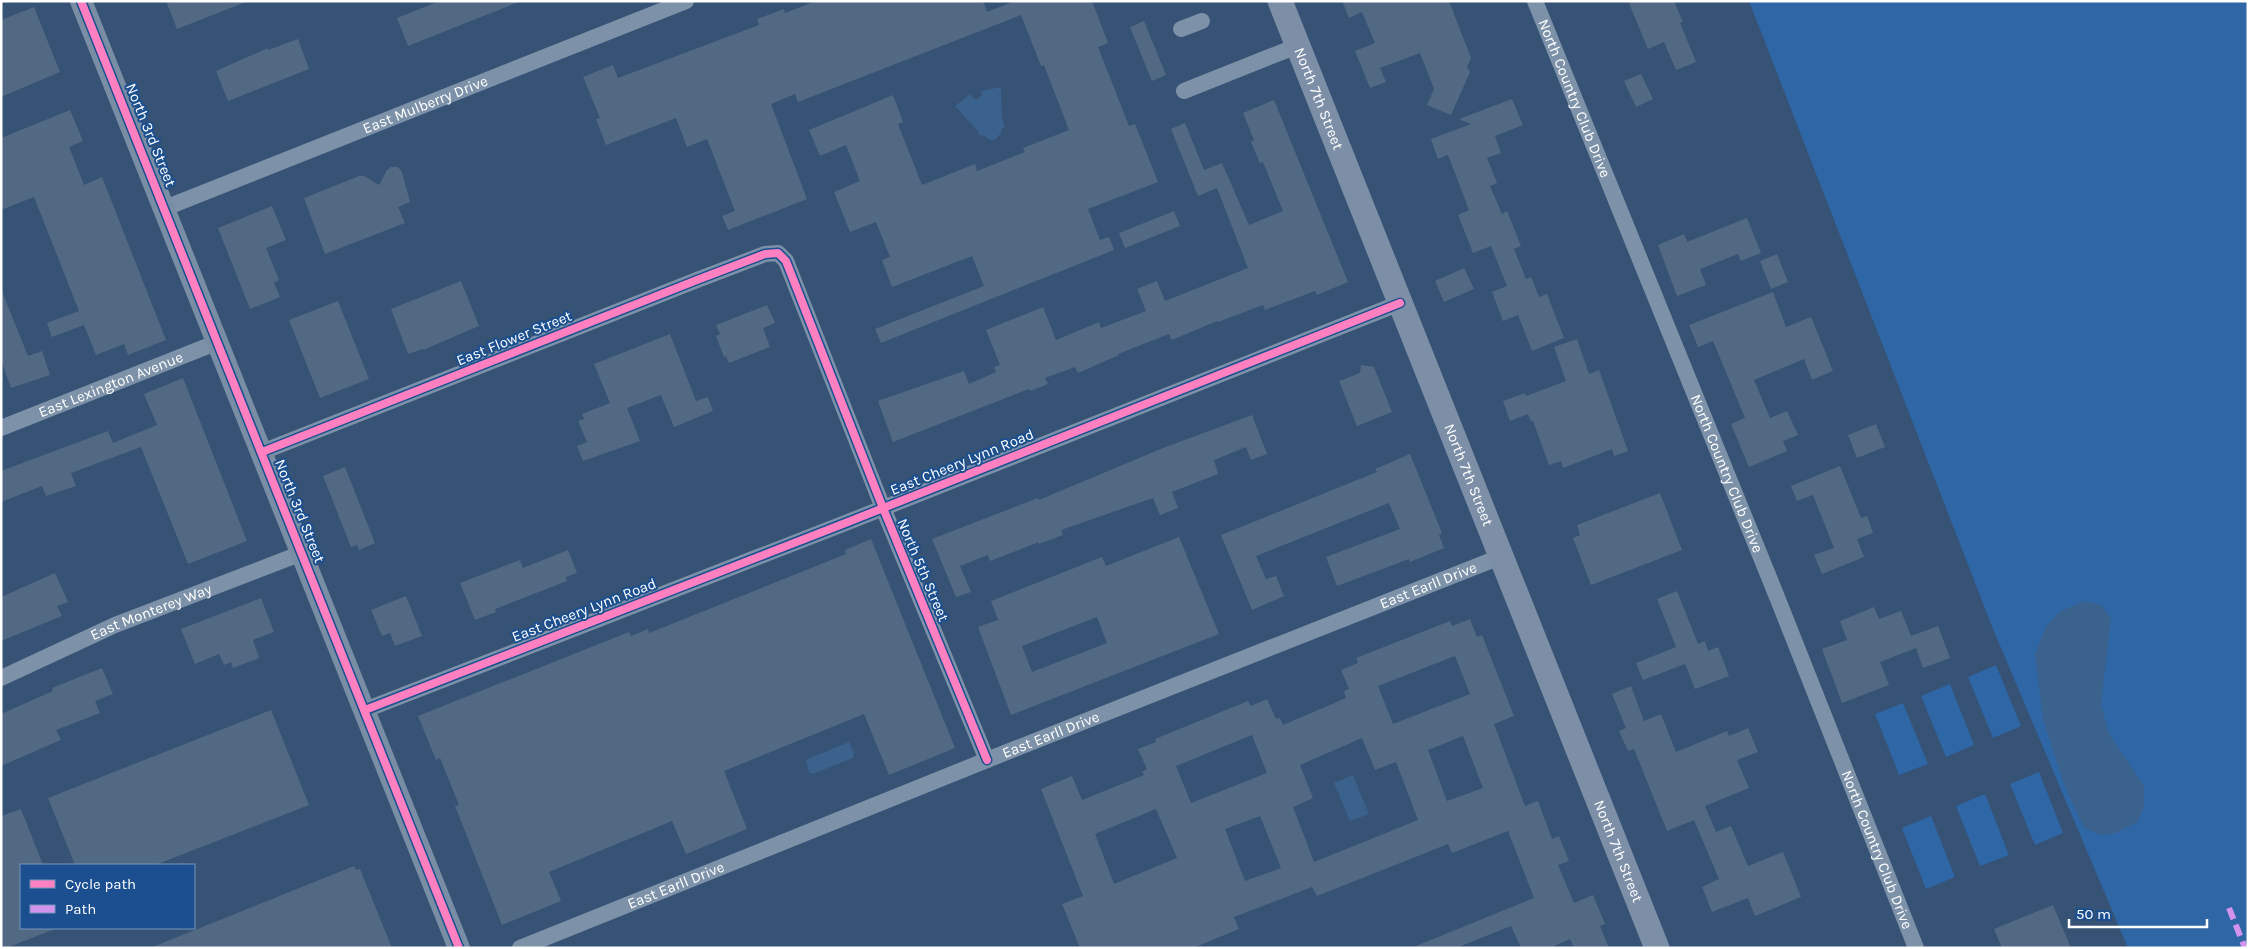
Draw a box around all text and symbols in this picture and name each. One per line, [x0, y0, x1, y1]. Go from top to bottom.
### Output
street label: North Country Club Drive [1534, 16, 1615, 180]
street label: North 7th Street [1290, 45, 1347, 153]
street label: East Mulberry Drive [360, 72, 490, 138]
street label: North 3rd Street [122, 81, 180, 190]
street label: East Flower Street [454, 307, 575, 369]
street label: East Lexington Avenue [36, 348, 186, 421]
street label: North Country Club Drive [1687, 392, 1767, 555]
street label: North 7th Street [1440, 421, 1497, 529]
street label: East Cheery Lynn Road [888, 425, 1036, 499]
street label: North 3rd Street [271, 457, 329, 566]
street label: North 5th Street [893, 516, 953, 624]
street label: East Earll Drive [1377, 558, 1479, 613]
street label: East Cheery Lynn Road [509, 574, 659, 646]
street label: East Monterey Way [87, 580, 214, 644]
street label: East Earll Drive [1000, 707, 1102, 762]
street label: North Country Club Drive [1838, 768, 1917, 932]
street label: North 7th Street [1590, 797, 1647, 905]
street label: East Earll Drive [625, 858, 727, 913]
legend [20, 864, 195, 929]
text: Cycle path [65, 875, 136, 893]
scale bar [2069, 896, 2206, 928]
text: Path [65, 900, 96, 918]
text: 50 m [2076, 905, 2111, 923]

